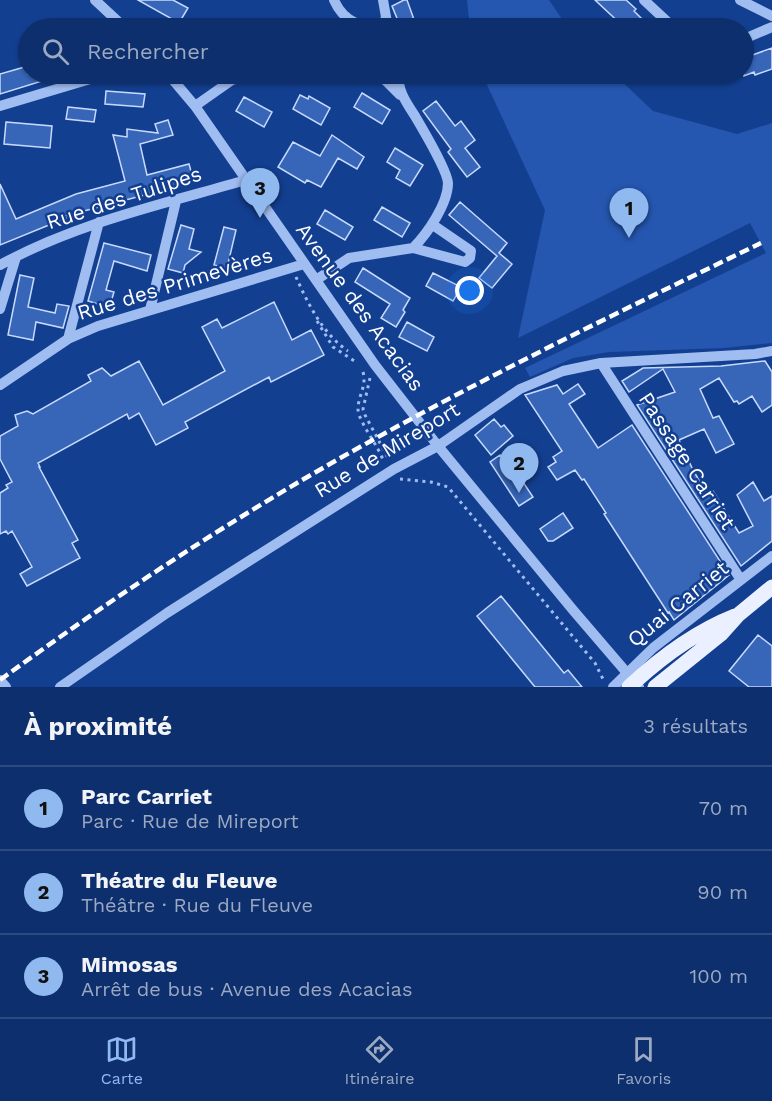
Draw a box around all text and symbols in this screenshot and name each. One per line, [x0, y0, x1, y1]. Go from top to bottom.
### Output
search box [18, 18, 754, 84]
icon: search [39, 35, 72, 68]
text: Rechercher [87, 39, 209, 64]
street label: Rue des Tulipes [43, 161, 205, 234]
pin: 3 [240, 168, 280, 218]
pin: 1 [610, 188, 648, 238]
street label: Avenue des Acacias [291, 218, 430, 396]
street label: Rue des Primevères [74, 242, 275, 325]
your location [455, 276, 484, 305]
street label: Passage Carriet [634, 387, 741, 534]
street label: Rue de Mireport [310, 396, 464, 503]
pin: 2 [500, 444, 538, 493]
street label: Quai Carriet [622, 555, 733, 652]
text: À proximité [24, 711, 172, 741]
text: 3 résultats [643, 714, 748, 738]
text: Parc Carriet [81, 784, 212, 809]
text: 1 [39, 796, 48, 820]
text: 70 m [699, 796, 748, 820]
text: Parc · Rue de Mireport [81, 809, 299, 833]
text: Théatre du Fleuve [81, 868, 277, 893]
text: 2 [38, 880, 49, 904]
text: 90 m [697, 880, 748, 904]
text: Théâtre · Rue du Fleuve [81, 893, 313, 917]
text: Mimosas [81, 952, 178, 977]
text: 3 [38, 964, 49, 988]
text: 100 m [689, 964, 748, 988]
text: Arrêt de bus · Avenue des Acacias [81, 977, 412, 1001]
tab: Carte [101, 1033, 143, 1088]
tab: Itinéraire [345, 1033, 415, 1088]
tab: Favoris [616, 1033, 671, 1088]

